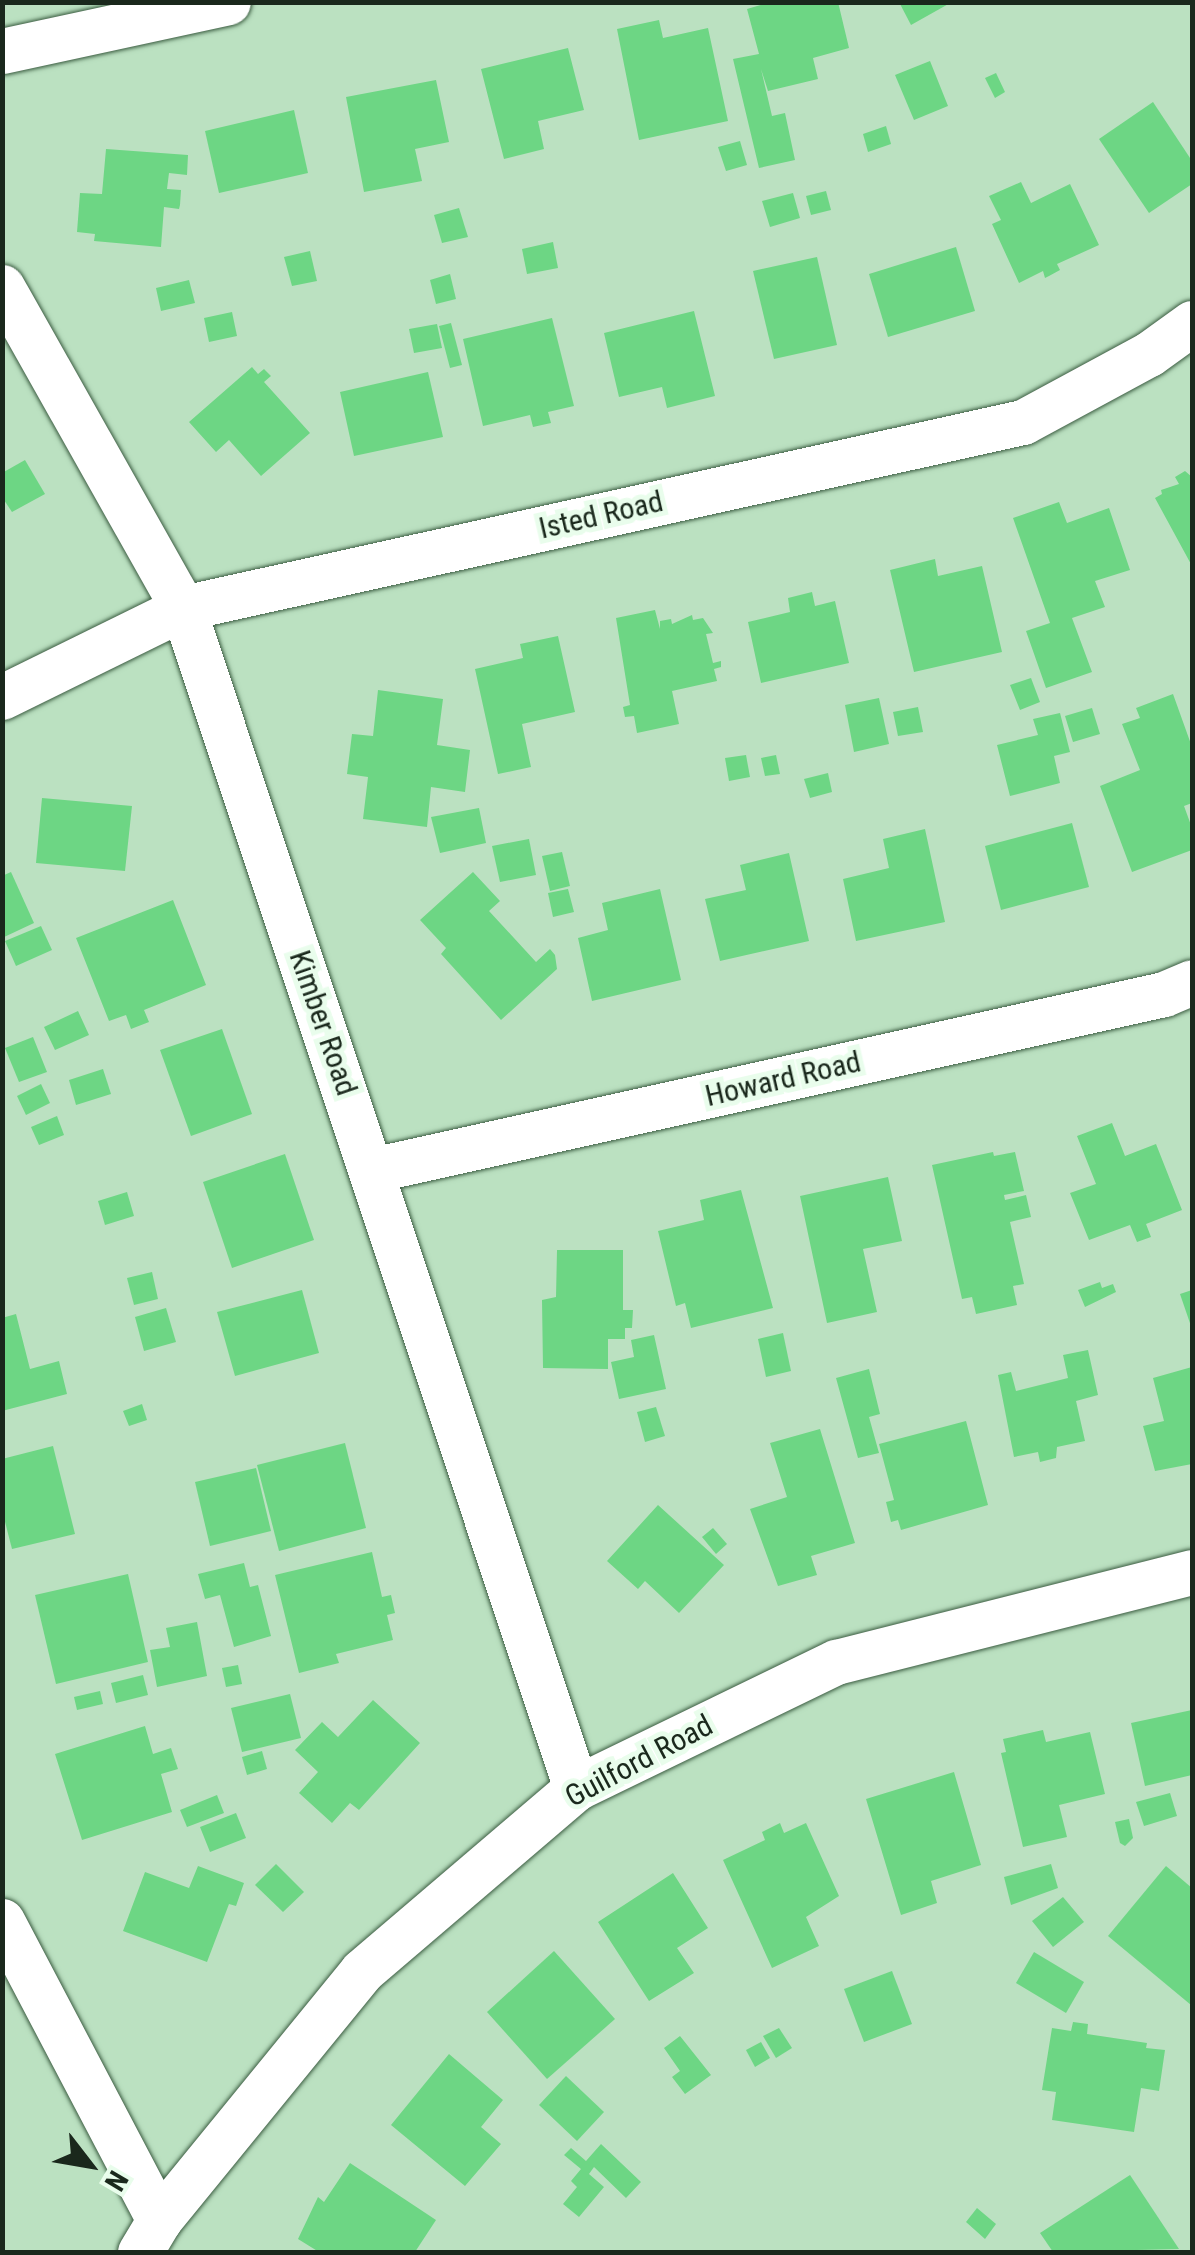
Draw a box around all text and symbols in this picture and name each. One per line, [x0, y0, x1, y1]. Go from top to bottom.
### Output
street label: Isted Road [536, 483, 666, 547]
street label: Kimber Road [281, 946, 365, 1100]
street label: Howard Road [702, 1044, 864, 1114]
street label: Guilford Road [559, 1707, 719, 1815]
north arrow [40, 2115, 140, 2215]
text: N [98, 2165, 135, 2197]

